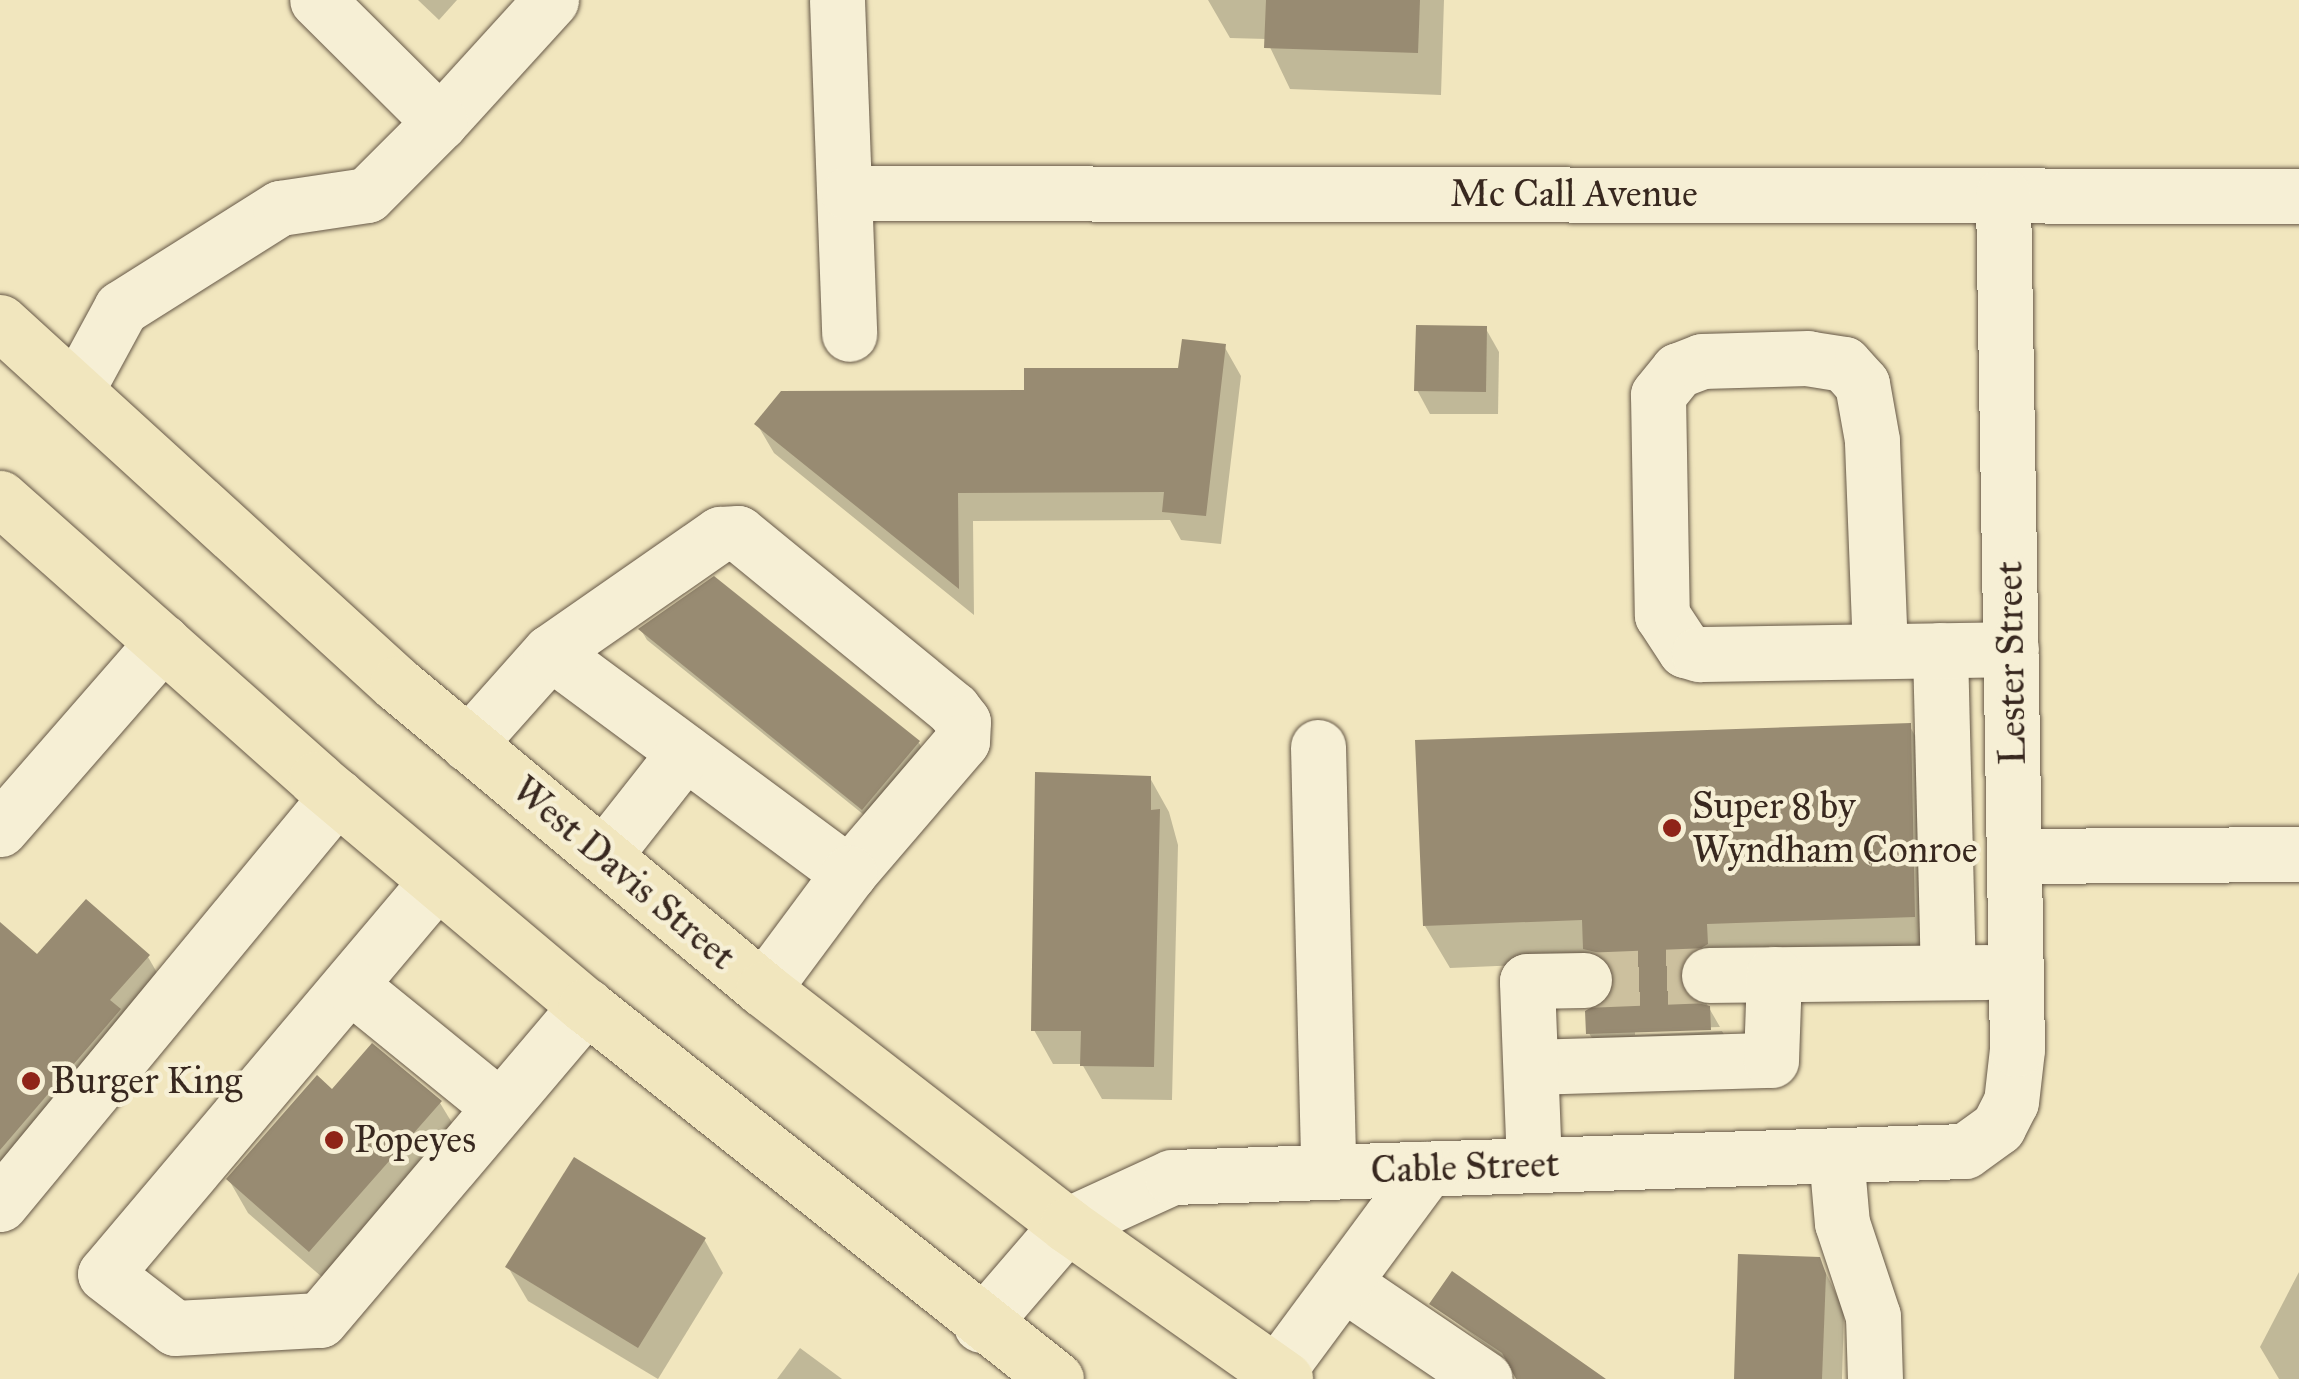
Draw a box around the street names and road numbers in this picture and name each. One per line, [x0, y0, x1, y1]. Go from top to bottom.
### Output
street label: Mc Call Avenue [1450, 171, 1698, 217]
street label: Lester Street [1986, 561, 2036, 765]
street label: West Davis Street [503, 767, 745, 979]
street label: Cable Street [1370, 1141, 1560, 1193]

